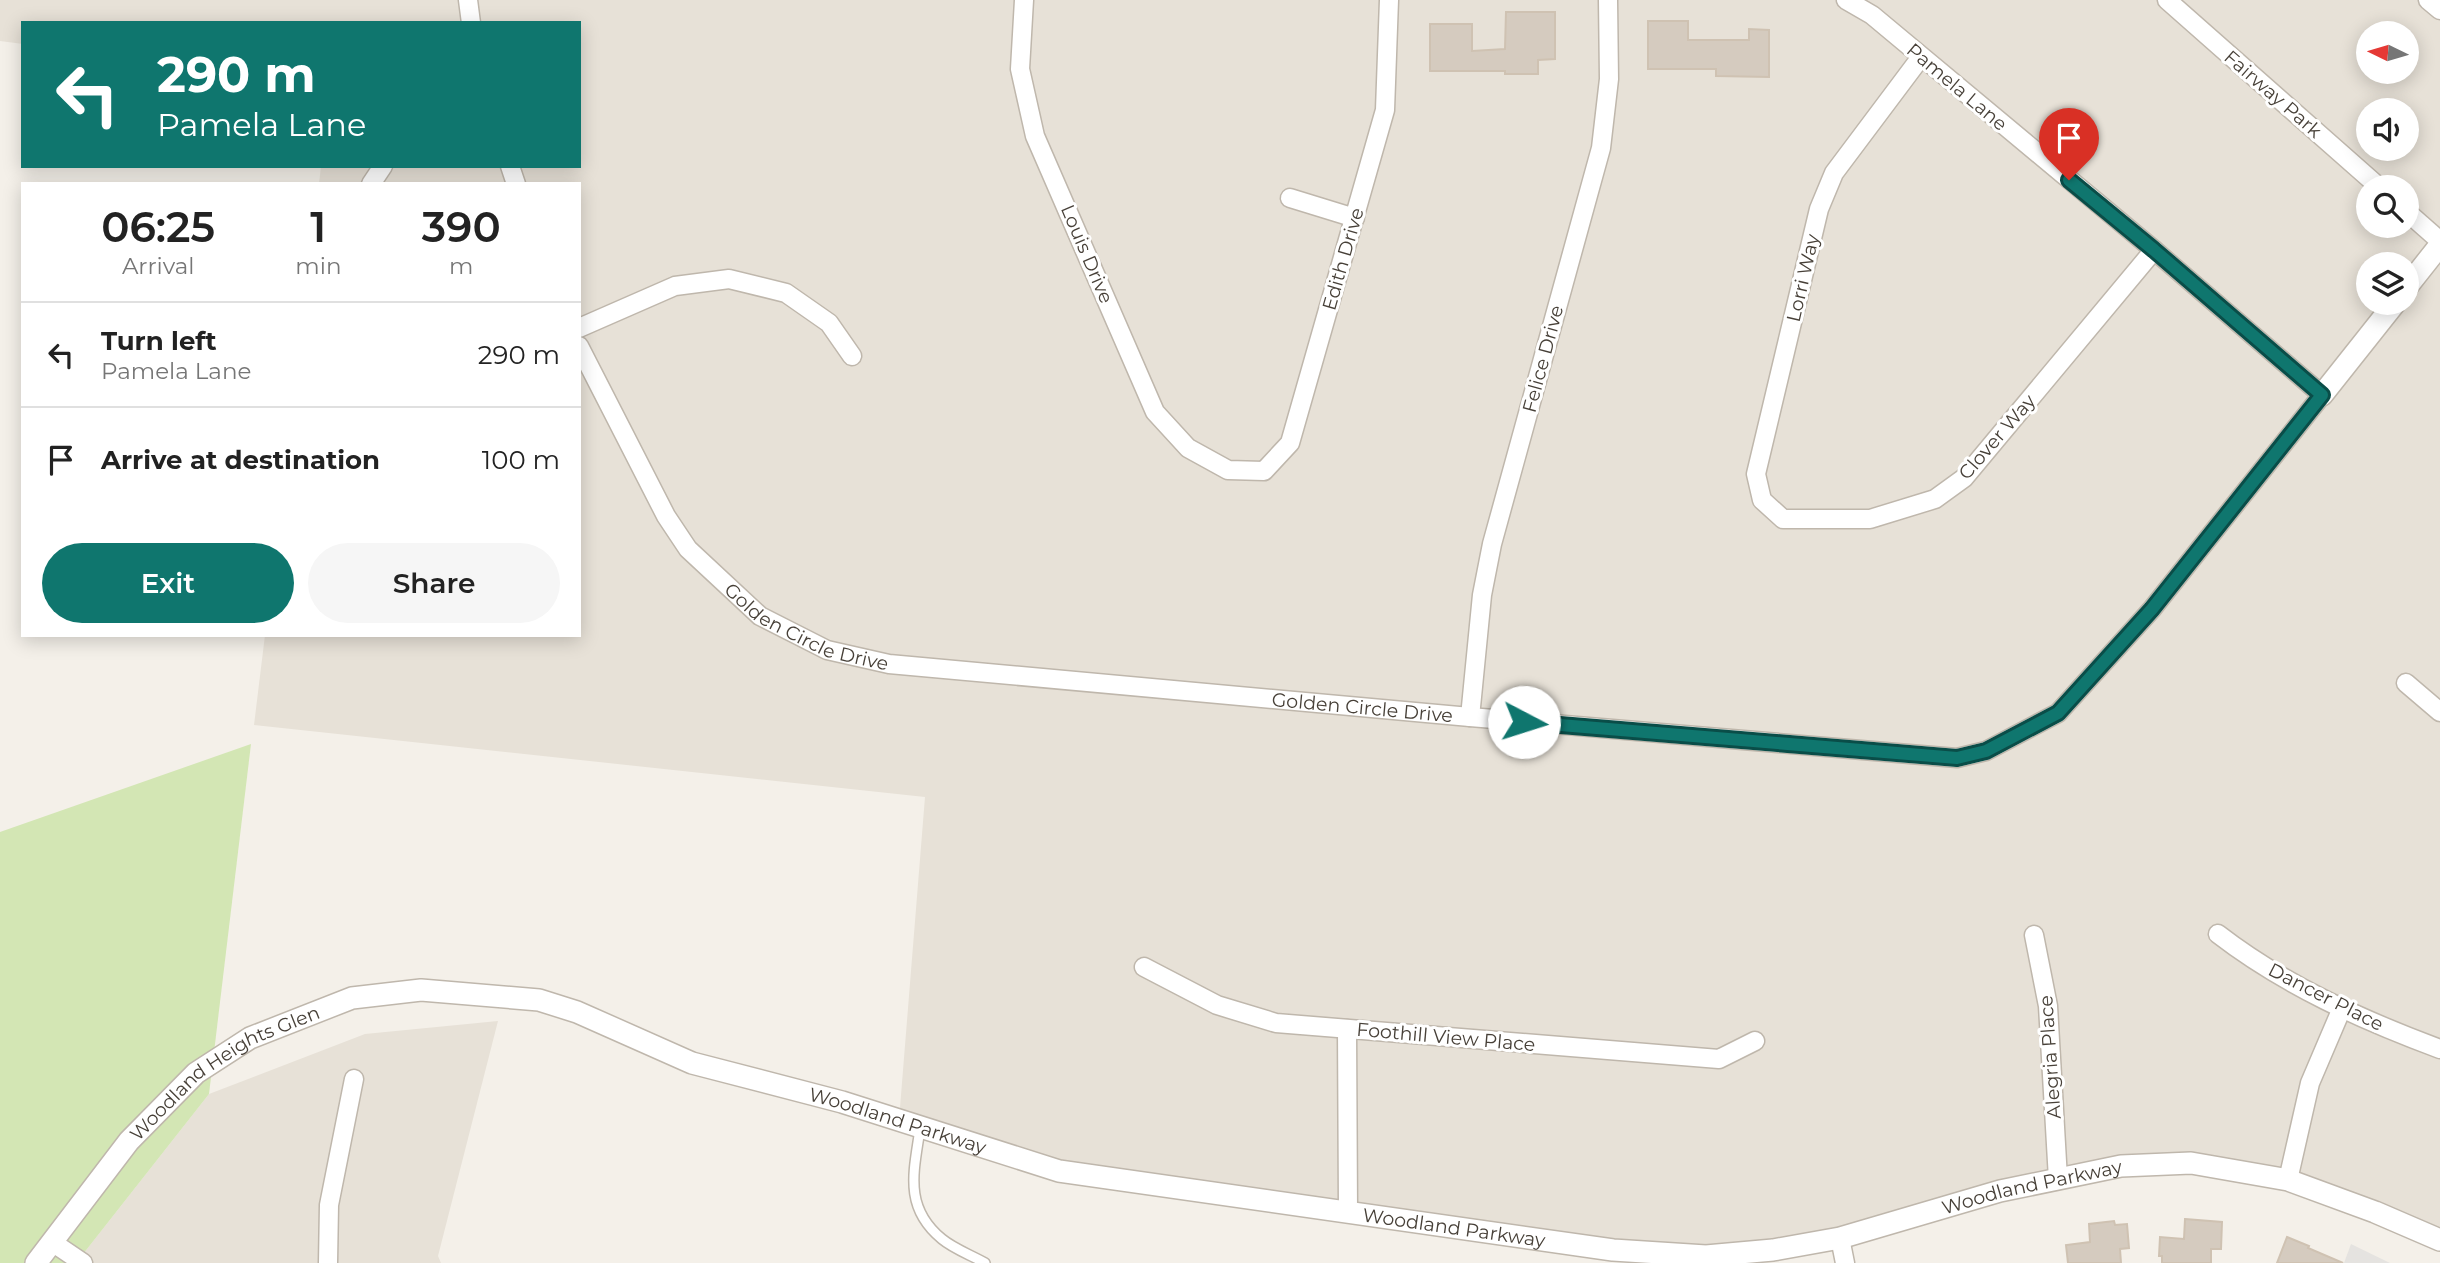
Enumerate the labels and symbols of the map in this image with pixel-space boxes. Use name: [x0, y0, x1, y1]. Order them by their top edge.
north arrow: [2356, 21, 2418, 84]
street label: Pamela Lane: [1902, 38, 2012, 136]
street label: Fairway Park: [2220, 45, 2327, 143]
pin: [2039, 108, 2099, 180]
street label: Louis Drive: [1056, 201, 1118, 307]
street label: Edith Drive: [1317, 205, 1369, 313]
street label: Lorri Way: [1782, 231, 1824, 324]
street label: Felice Drive: [1518, 303, 1568, 415]
street label: Clover Way: [1954, 389, 2041, 484]
street label: Golden Circle Drive: [720, 578, 891, 675]
position arrow: [1487, 685, 1561, 759]
street label: Golden Circle Drive: [1271, 687, 1454, 727]
street label: Dancer Place: [2264, 958, 2388, 1036]
street label: Alegria Place: [2034, 994, 2066, 1120]
street label: Woodland Heights Glen: [125, 1000, 323, 1145]
street label: Foothill View Place: [1356, 1018, 1536, 1056]
street label: Woodland Parkway: [807, 1082, 990, 1159]
street label: Woodland Parkway: [1939, 1154, 2125, 1219]
street label: Woodland Parkway: [1361, 1203, 1548, 1252]

